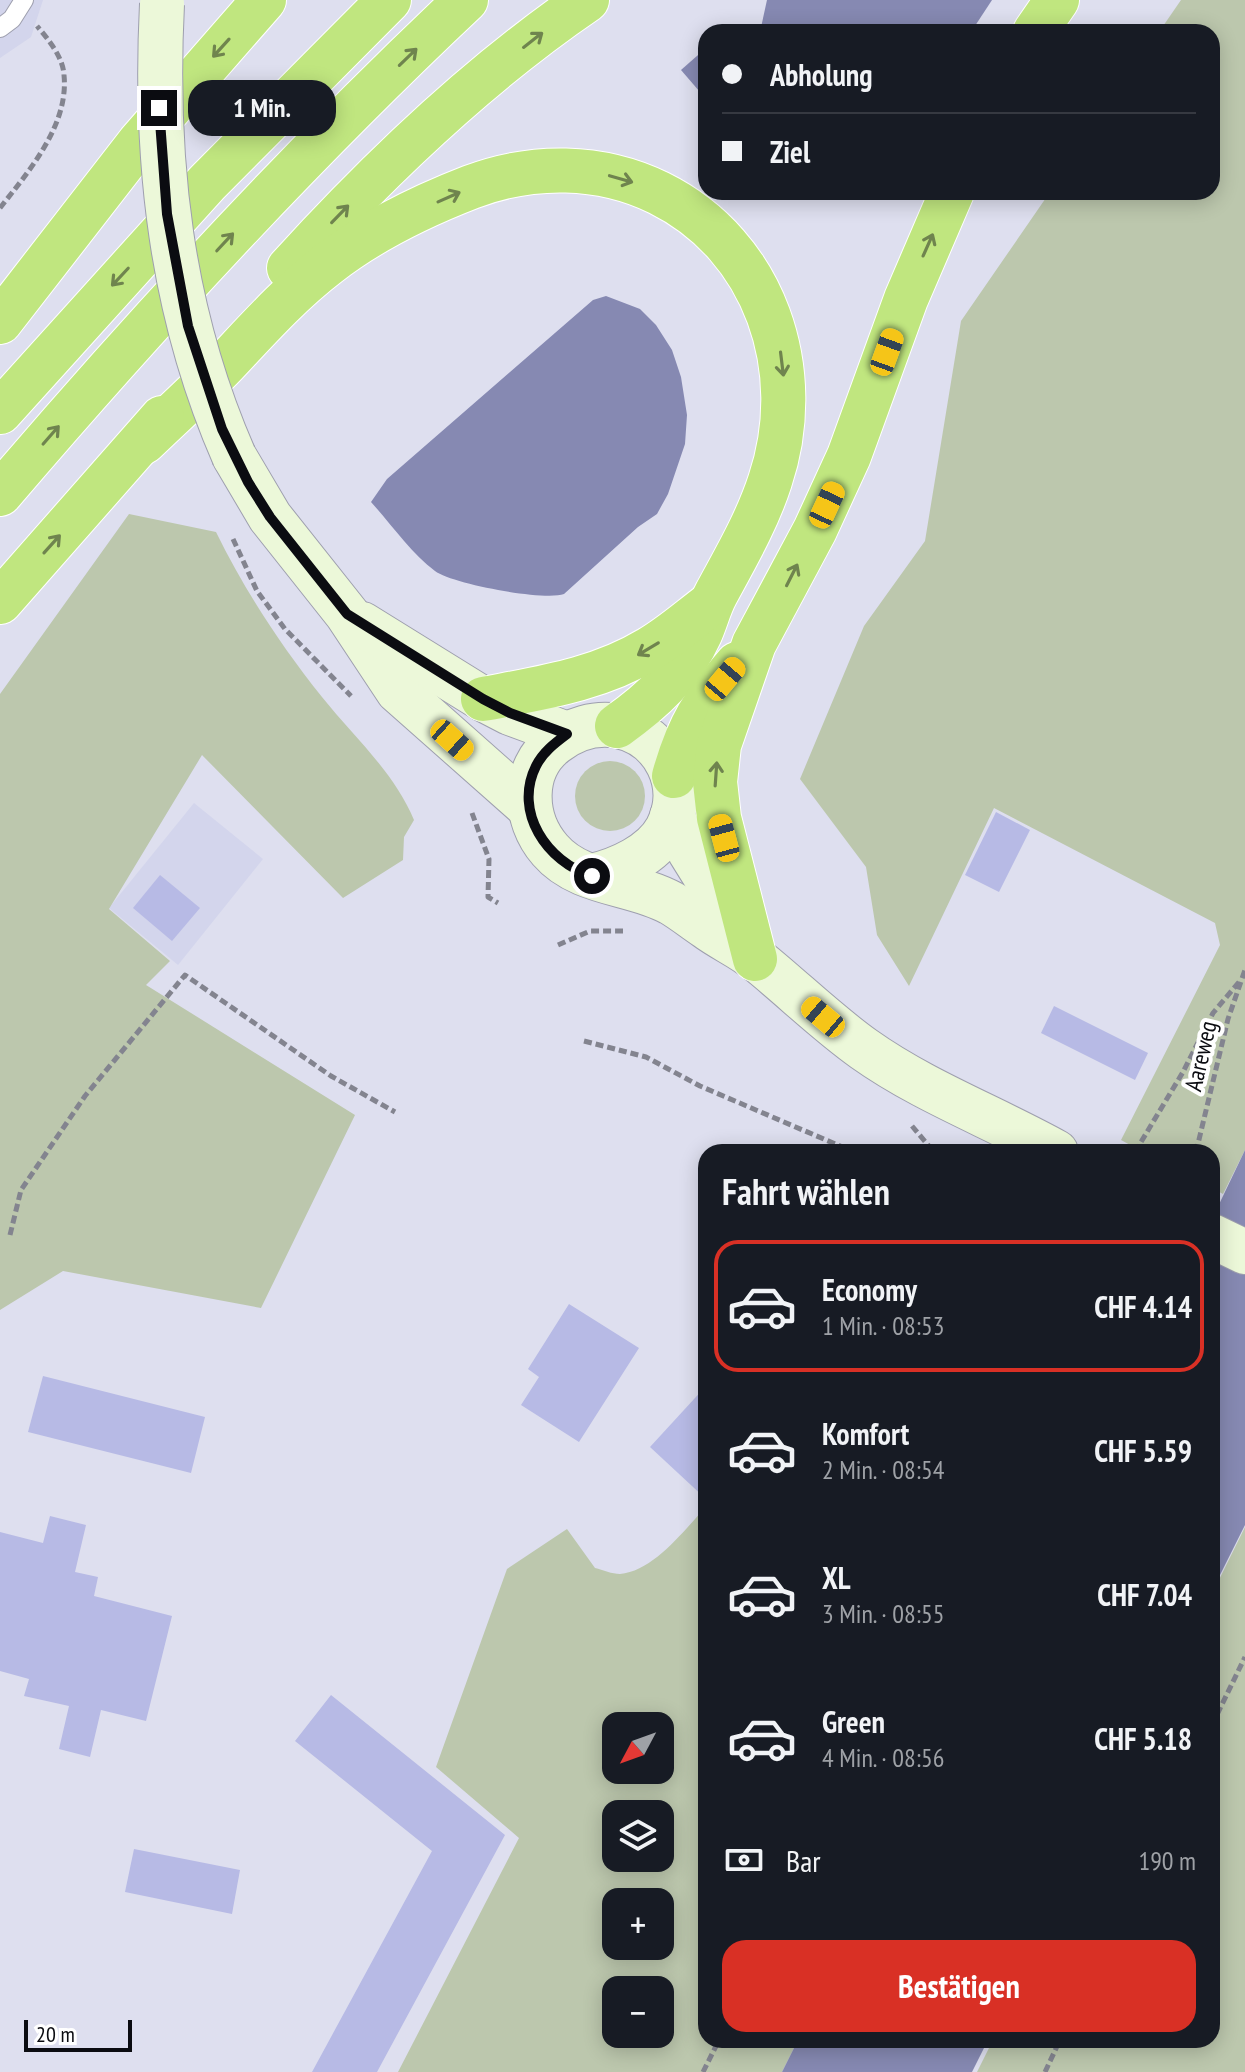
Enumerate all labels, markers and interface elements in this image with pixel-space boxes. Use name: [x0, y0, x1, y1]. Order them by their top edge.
one-way arrow: [522, 31, 543, 48]
one-way arrow: [212, 38, 230, 58]
one-way arrow: [398, 48, 417, 67]
text: Abholung: [770, 55, 873, 94]
callout: 1 Min.: [187, 80, 335, 136]
route end: [141, 90, 177, 126]
text: 1 Min.: [233, 91, 291, 124]
text: Ziel: [770, 132, 810, 171]
one-way arrow: [608, 172, 634, 187]
one-way arrow: [436, 189, 460, 204]
one-way arrow: [331, 204, 350, 224]
one-way arrow: [216, 233, 234, 253]
one-way arrow: [921, 233, 936, 258]
one-way arrow: [111, 267, 130, 287]
car: [868, 325, 906, 379]
one-way arrow: [774, 350, 789, 377]
one-way arrow: [42, 425, 60, 446]
car: [806, 478, 848, 532]
one-way arrow: [43, 535, 61, 555]
one-way arrow: [784, 564, 800, 588]
one-way arrow: [637, 642, 660, 658]
car: [700, 653, 750, 705]
car: [426, 715, 478, 765]
one-way arrow: [709, 761, 724, 787]
car: [706, 812, 742, 864]
route start: [574, 858, 610, 894]
car: [797, 992, 849, 1042]
street label: Aareweg: [1177, 1018, 1224, 1094]
text: Fahrt wählen: [722, 1168, 890, 1215]
icon: car: [726, 1270, 798, 1342]
text: Economy: [822, 1270, 917, 1309]
text: CHF 4.14: [1094, 1287, 1192, 1326]
text: 1 Min. · 08:53: [822, 1309, 944, 1342]
icon: car: [726, 1414, 798, 1486]
text: Komfort: [822, 1414, 909, 1453]
text: CHF 5.59: [1094, 1431, 1192, 1470]
text: 2 Min. · 08:54: [822, 1453, 944, 1486]
icon: car: [726, 1558, 798, 1630]
text: XL: [822, 1558, 851, 1597]
text: CHF 7.04: [1097, 1575, 1192, 1614]
text: 3 Min. · 08:55: [822, 1597, 944, 1630]
icon: car: [726, 1702, 798, 1774]
text: Green: [822, 1702, 885, 1741]
north arrow: [602, 1712, 674, 1784]
map controls: [602, 1712, 674, 2048]
text: CHF 5.18: [1094, 1719, 1192, 1758]
text: 4 Min. · 08:56: [822, 1741, 944, 1774]
button: layers: [602, 1800, 674, 1872]
icon: cash: [722, 1838, 766, 1882]
text: Bar: [786, 1841, 820, 1880]
text: 190 m: [1138, 1844, 1196, 1877]
button: +: [602, 1888, 674, 1960]
button: Bestätigen: [722, 1940, 1196, 2032]
button: −: [602, 1976, 674, 2048]
scale bar: [24, 2016, 132, 2052]
text: 20 m: [36, 2020, 75, 2048]

